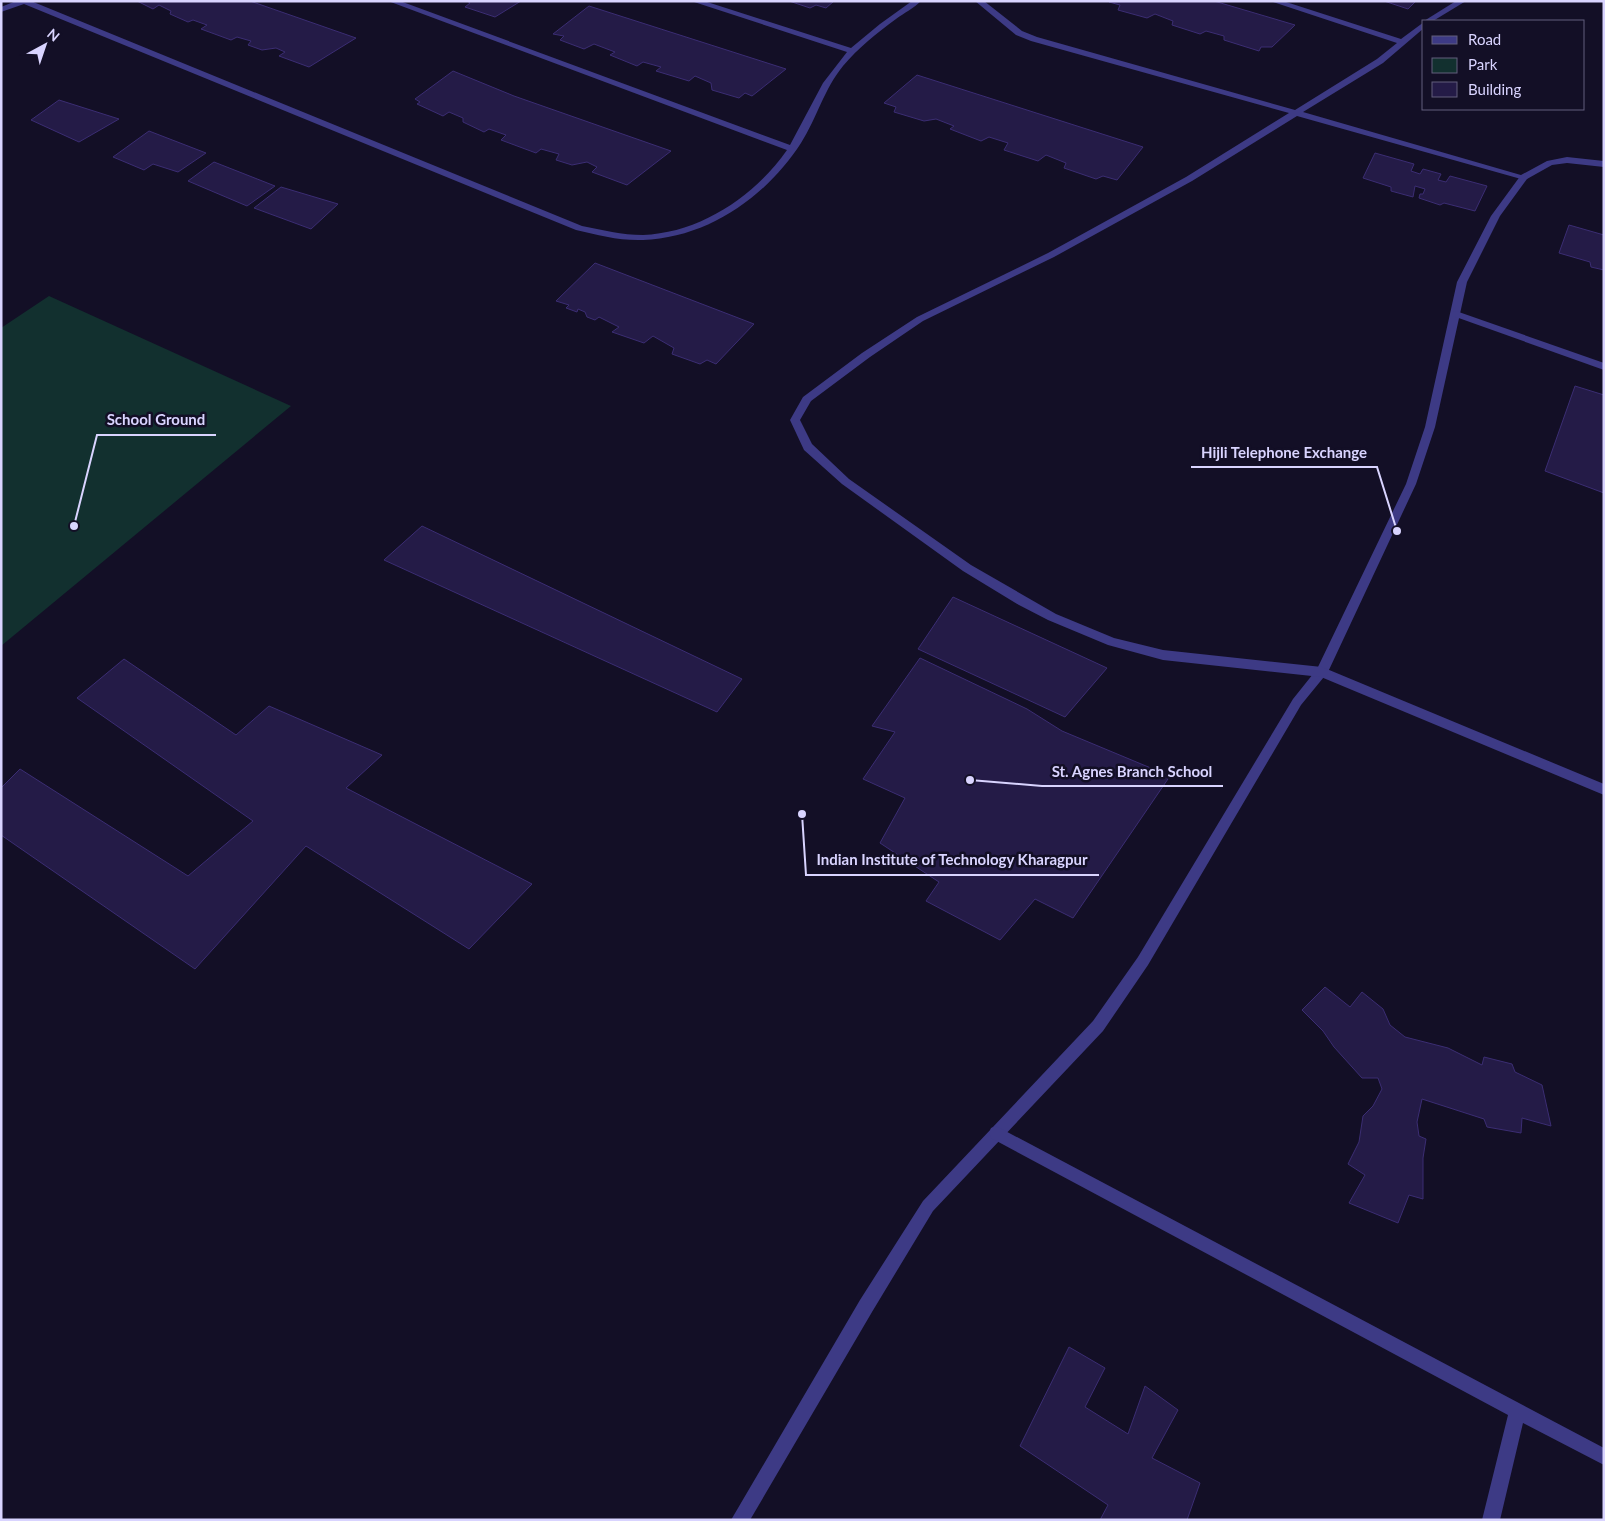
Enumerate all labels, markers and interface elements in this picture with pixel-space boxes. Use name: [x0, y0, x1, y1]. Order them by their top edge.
north arrow: [20, 20, 70, 70]
legend: [1422, 20, 1585, 110]
text: N: [44, 25, 63, 45]
text: Road: [1468, 30, 1501, 48]
text: Park: [1468, 55, 1498, 73]
text: Building: [1468, 80, 1521, 98]
callout: School Ground: [97, 405, 216, 435]
text: School Ground: [107, 410, 205, 428]
callout: Hijli Telephone Exchange: [1191, 437, 1377, 467]
text: Hijli Telephone Exchange: [1201, 443, 1367, 461]
callout: St. Agnes Branch School: [1042, 756, 1223, 786]
text: St. Agnes Branch School: [1052, 762, 1212, 780]
callout: Indian Institute of Technology Kharagpur: [806, 845, 1099, 875]
text: Indian Institute of Technology Kharagpur: [816, 850, 1088, 868]

